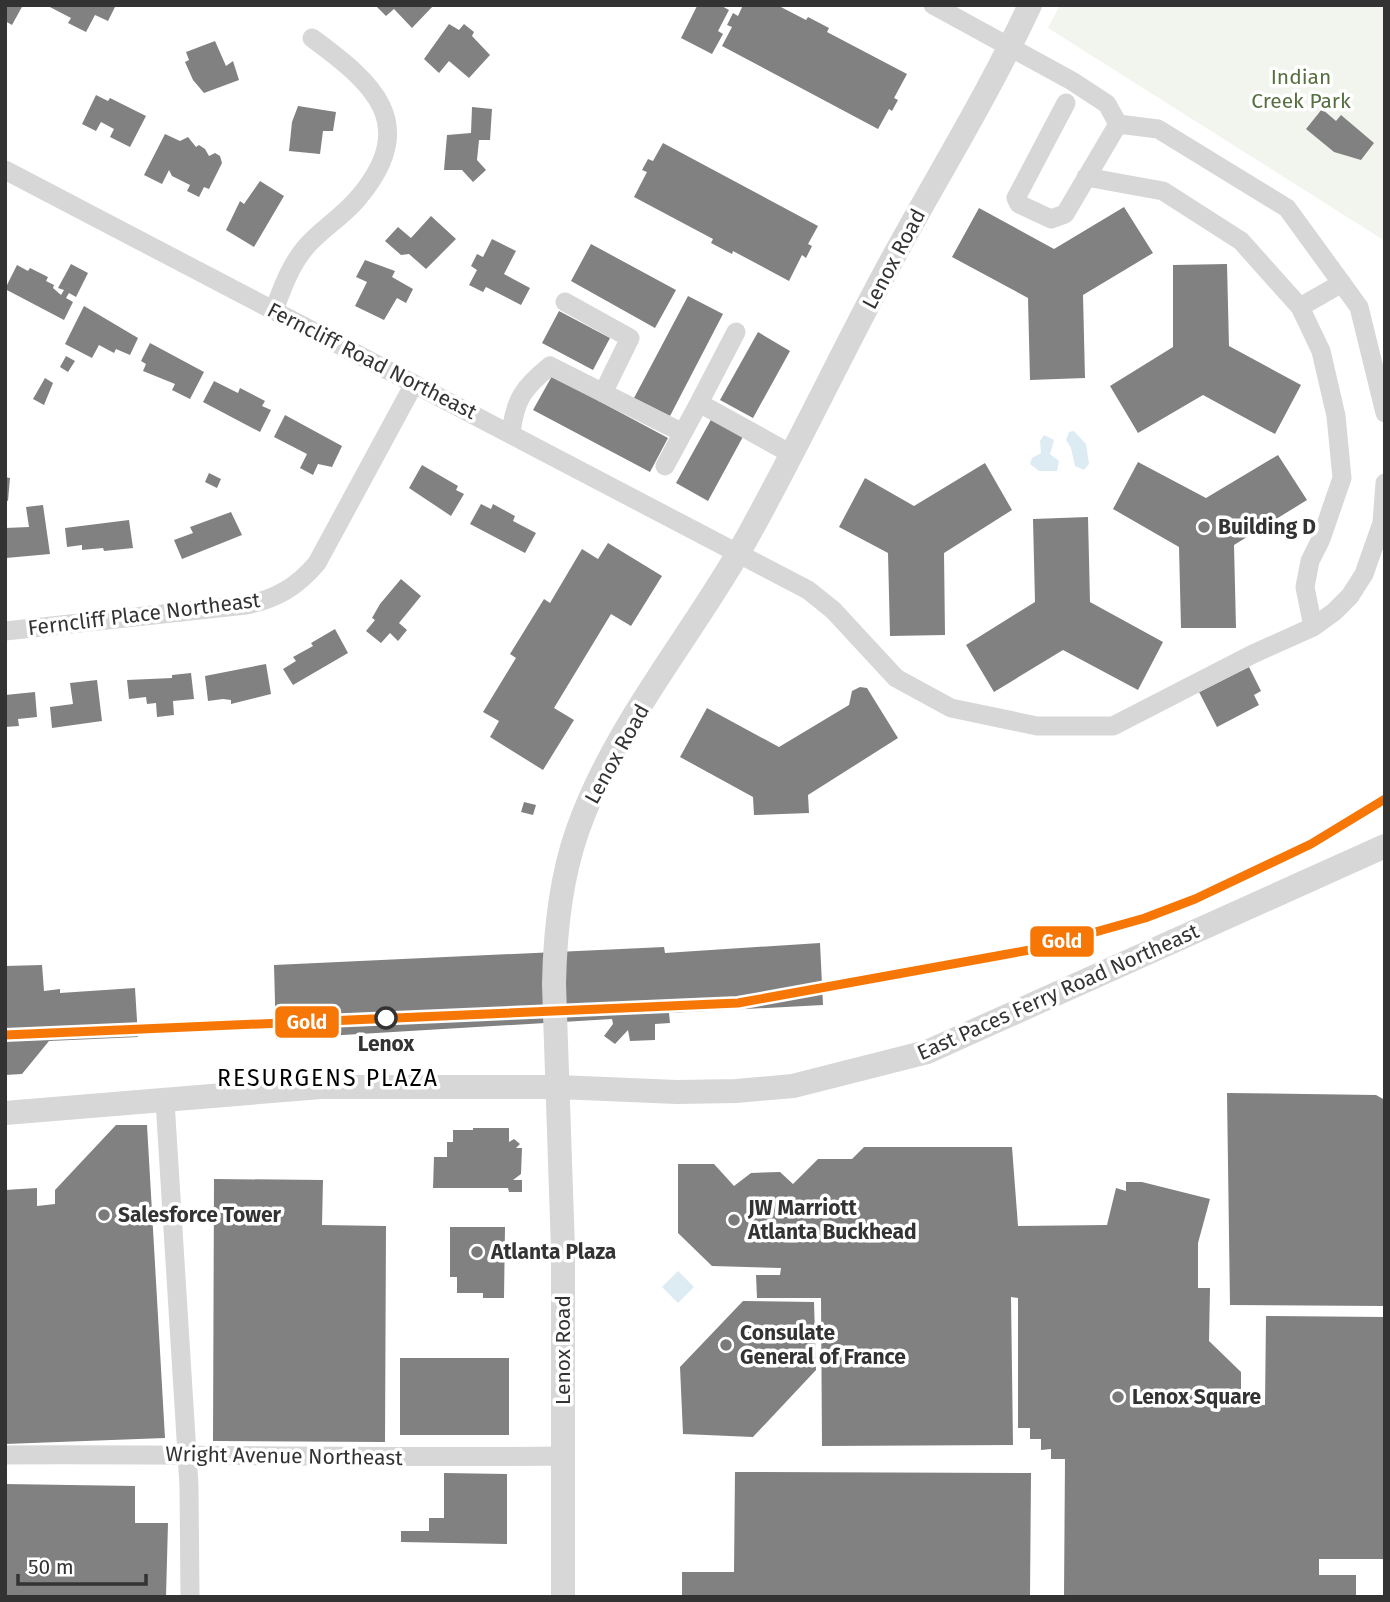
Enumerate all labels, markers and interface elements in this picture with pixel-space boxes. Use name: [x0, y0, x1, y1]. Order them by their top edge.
park label: Indian Creek Park: [1251, 64, 1351, 114]
street label: Lenox Road: [857, 204, 931, 314]
street label: Ferncliff Road Northeast: [263, 297, 481, 425]
place label: Building D: [1218, 514, 1316, 540]
marker: Building D: [1196, 519, 1212, 535]
street label: Ferncliff Place Northeast: [26, 587, 262, 641]
street label: Lenox Road: [579, 700, 655, 808]
street label: East Paces Ferry Road Northeast: [913, 918, 1203, 1066]
line badge: Gold: [1029, 925, 1095, 958]
text: Gold: [1042, 930, 1082, 953]
line badge: Gold: [274, 1005, 340, 1039]
marker: Lenox: [375, 1007, 397, 1029]
text: Gold: [287, 1011, 327, 1034]
place label: Lenox: [358, 1031, 415, 1057]
district label: RESURGENS PLAZA: [217, 1064, 439, 1092]
place label: JW Marriott Atlanta Buckhead: [747, 1195, 917, 1245]
place label: Salesforce Tower: [118, 1202, 281, 1228]
marker: Salesforce Tower: [96, 1207, 112, 1223]
marker: JW Marriott Atlanta Buckhead: [726, 1212, 742, 1228]
place label: Atlanta Plaza: [490, 1239, 616, 1265]
marker: Atlanta Plaza: [469, 1244, 485, 1260]
street label: Lenox Road: [550, 1295, 576, 1405]
place label: Consulate General of France: [740, 1320, 906, 1370]
marker: Consulate General of France: [718, 1337, 734, 1353]
place label: Lenox Square: [1132, 1384, 1262, 1410]
marker: Lenox Square: [1110, 1389, 1126, 1405]
street label: Wright Avenue Northeast: [165, 1441, 403, 1471]
scale bar: [18, 1542, 145, 1586]
text: 50 m: [28, 1554, 74, 1580]

